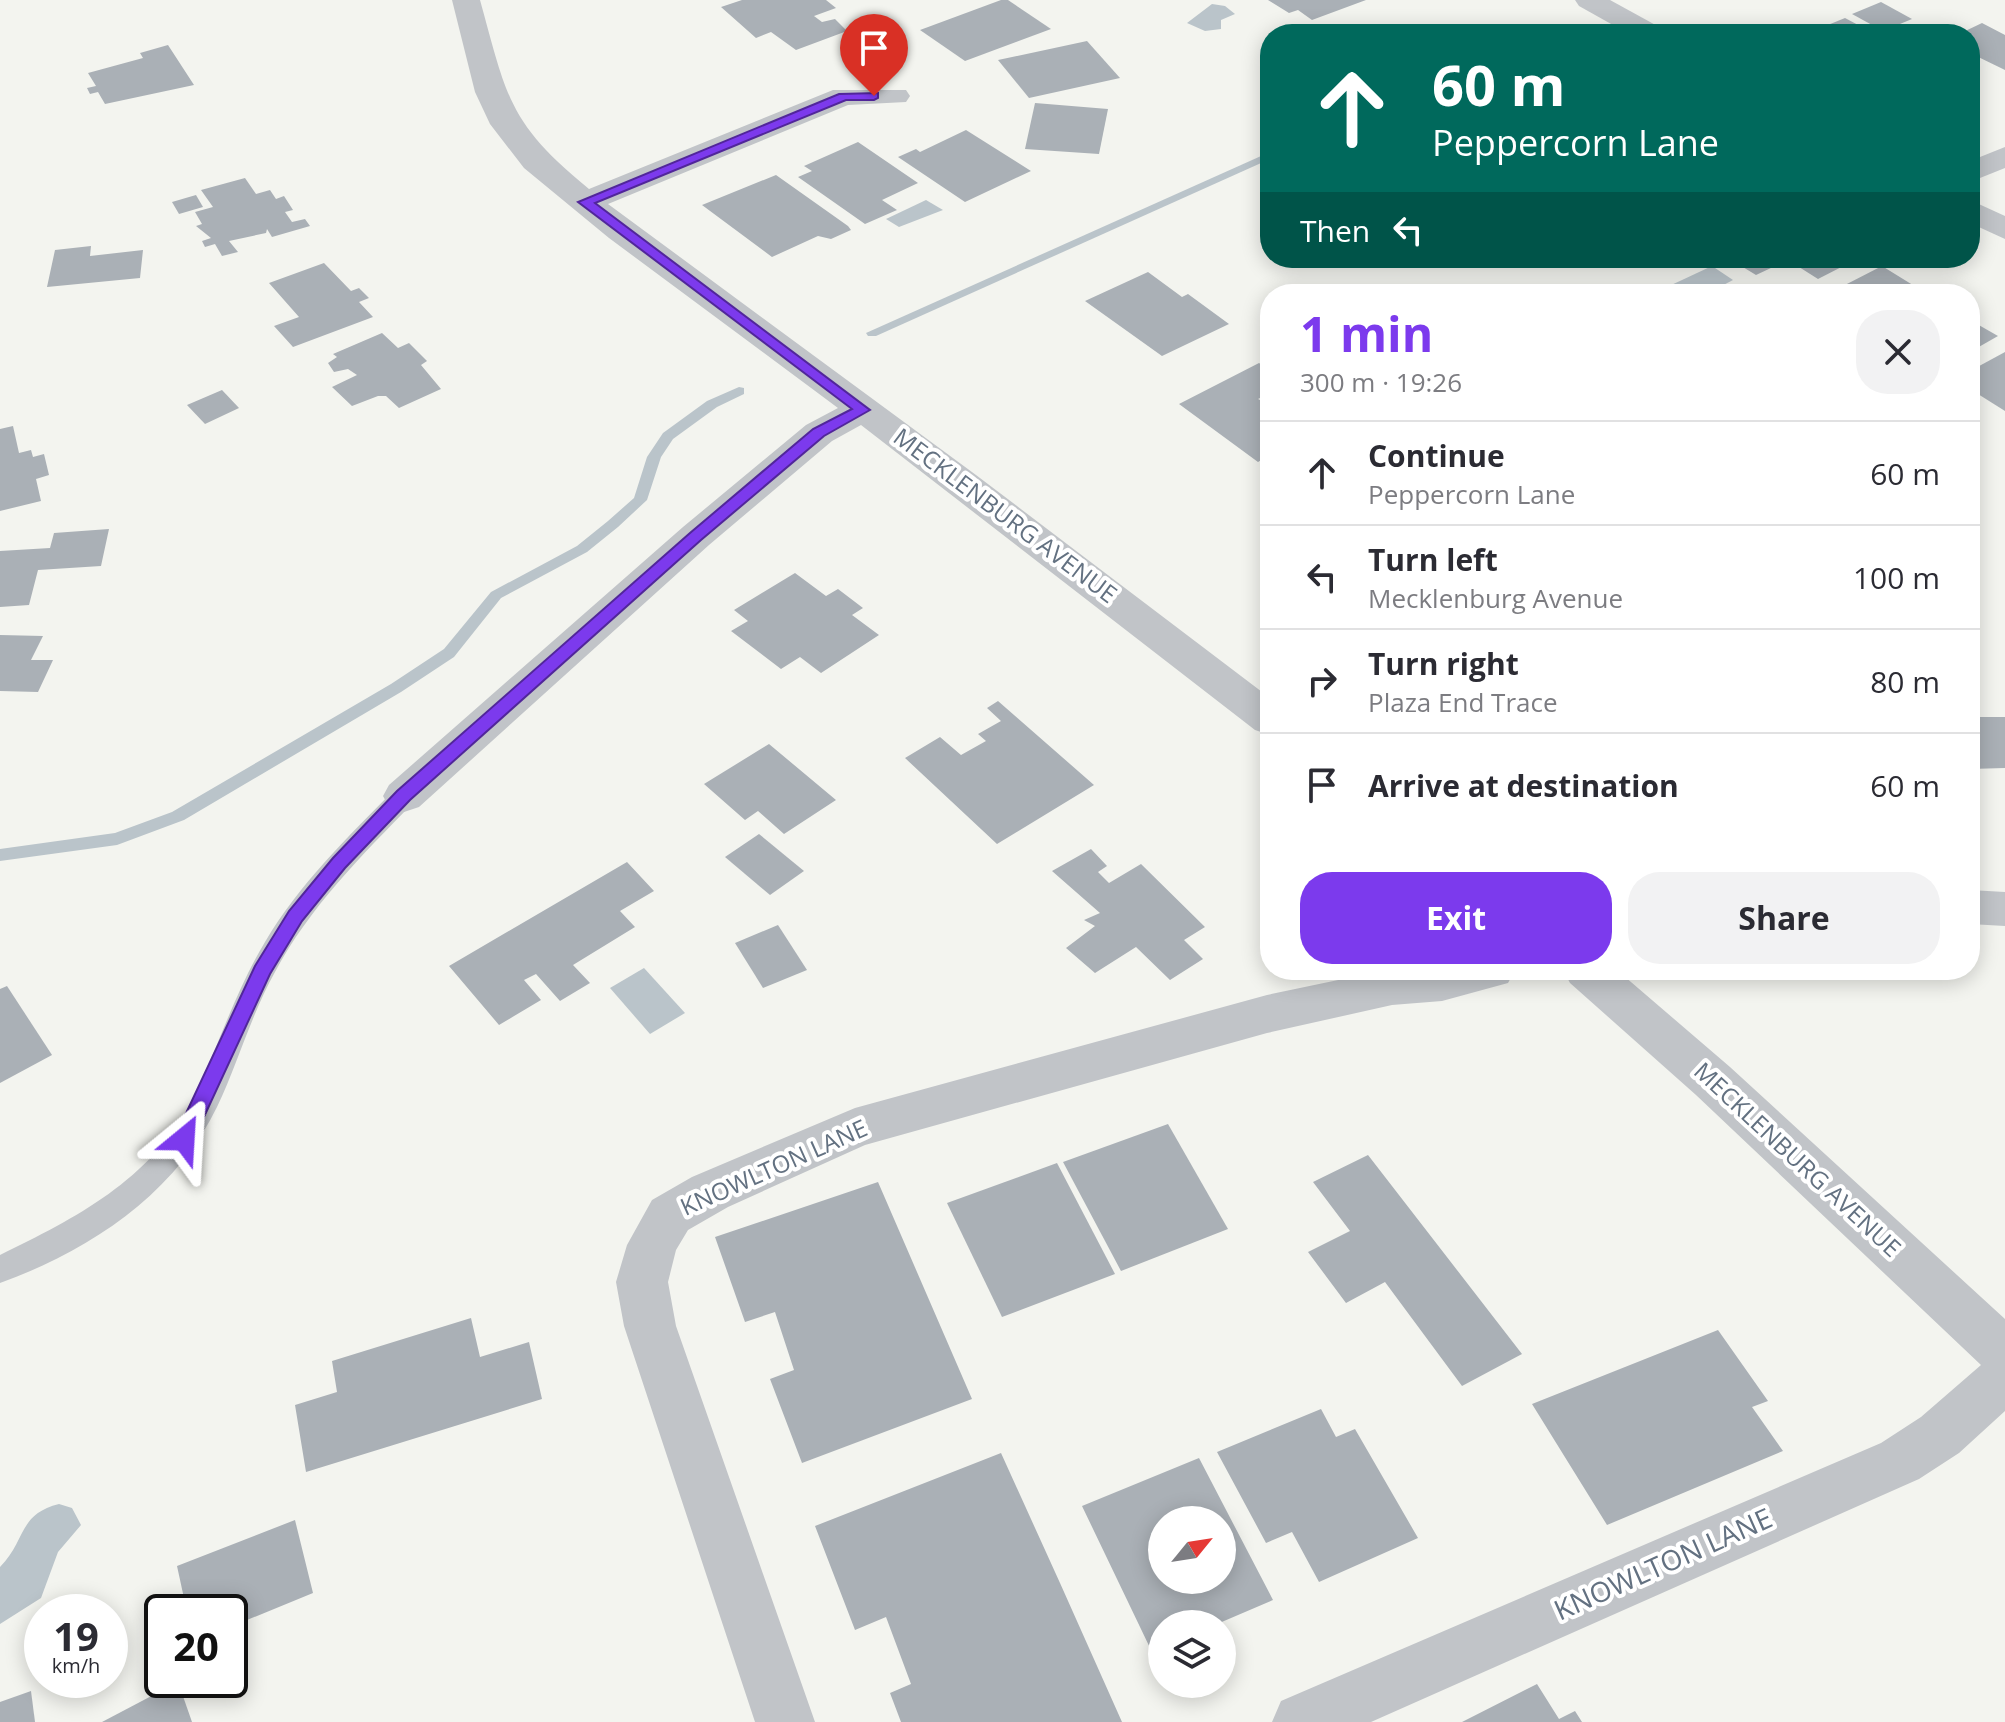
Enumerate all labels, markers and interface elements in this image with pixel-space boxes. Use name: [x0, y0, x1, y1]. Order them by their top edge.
pin: [840, 14.0, 908, 96]
icon: arrive: [852, 26, 896, 70]
text: 60 m: [1432, 46, 1566, 122]
icon: ahead: [1300, 56, 1404, 160]
text: Peppercorn Lane: [1432, 118, 1719, 167]
icon: left: [1386, 208, 1430, 252]
text: Then: [1300, 210, 1370, 251]
text: 1 min: [1300, 301, 1433, 366]
button: close: [1856, 310, 1940, 394]
text: 300 m · 19:26: [1300, 364, 1462, 400]
street label: MECKLENBURG AVENUE: [887, 420, 1124, 610]
text: Continue: [1368, 435, 1505, 476]
icon: ahead: [1300, 451, 1344, 495]
text: 60 m: [1870, 453, 1940, 494]
text: Peppercorn Lane: [1368, 476, 1575, 512]
text: Turn left: [1368, 539, 1498, 580]
icon: left: [1300, 555, 1344, 599]
text: 100 m: [1853, 557, 1940, 598]
text: Mecklenburg Avenue: [1368, 580, 1623, 616]
text: Turn right: [1368, 643, 1519, 684]
icon: right: [1300, 659, 1344, 703]
text: 80 m: [1870, 661, 1940, 702]
text: Plaza End Trace: [1368, 684, 1558, 720]
icon: arrive: [1300, 763, 1344, 807]
text: Arrive at destination: [1368, 765, 1679, 806]
text: 60 m: [1870, 765, 1940, 806]
button: Exit: [1300, 872, 1612, 964]
button: Share: [1628, 872, 1940, 964]
street label: MECKLENBURG AVENUE: [1687, 1054, 1909, 1264]
position arrow: [142, 1097, 226, 1181]
street label: KNOWLTON LANE: [675, 1111, 872, 1223]
street label: KNOWLTON LANE: [1548, 1498, 1778, 1628]
north arrow: [1148, 1506, 1236, 1594]
map controls: [1148, 1506, 1236, 1698]
speed limit sign: 20: [144, 1594, 248, 1698]
text: 19: [53, 1608, 99, 1663]
button: layers: [1148, 1610, 1236, 1698]
text: km/h: [52, 1652, 100, 1679]

